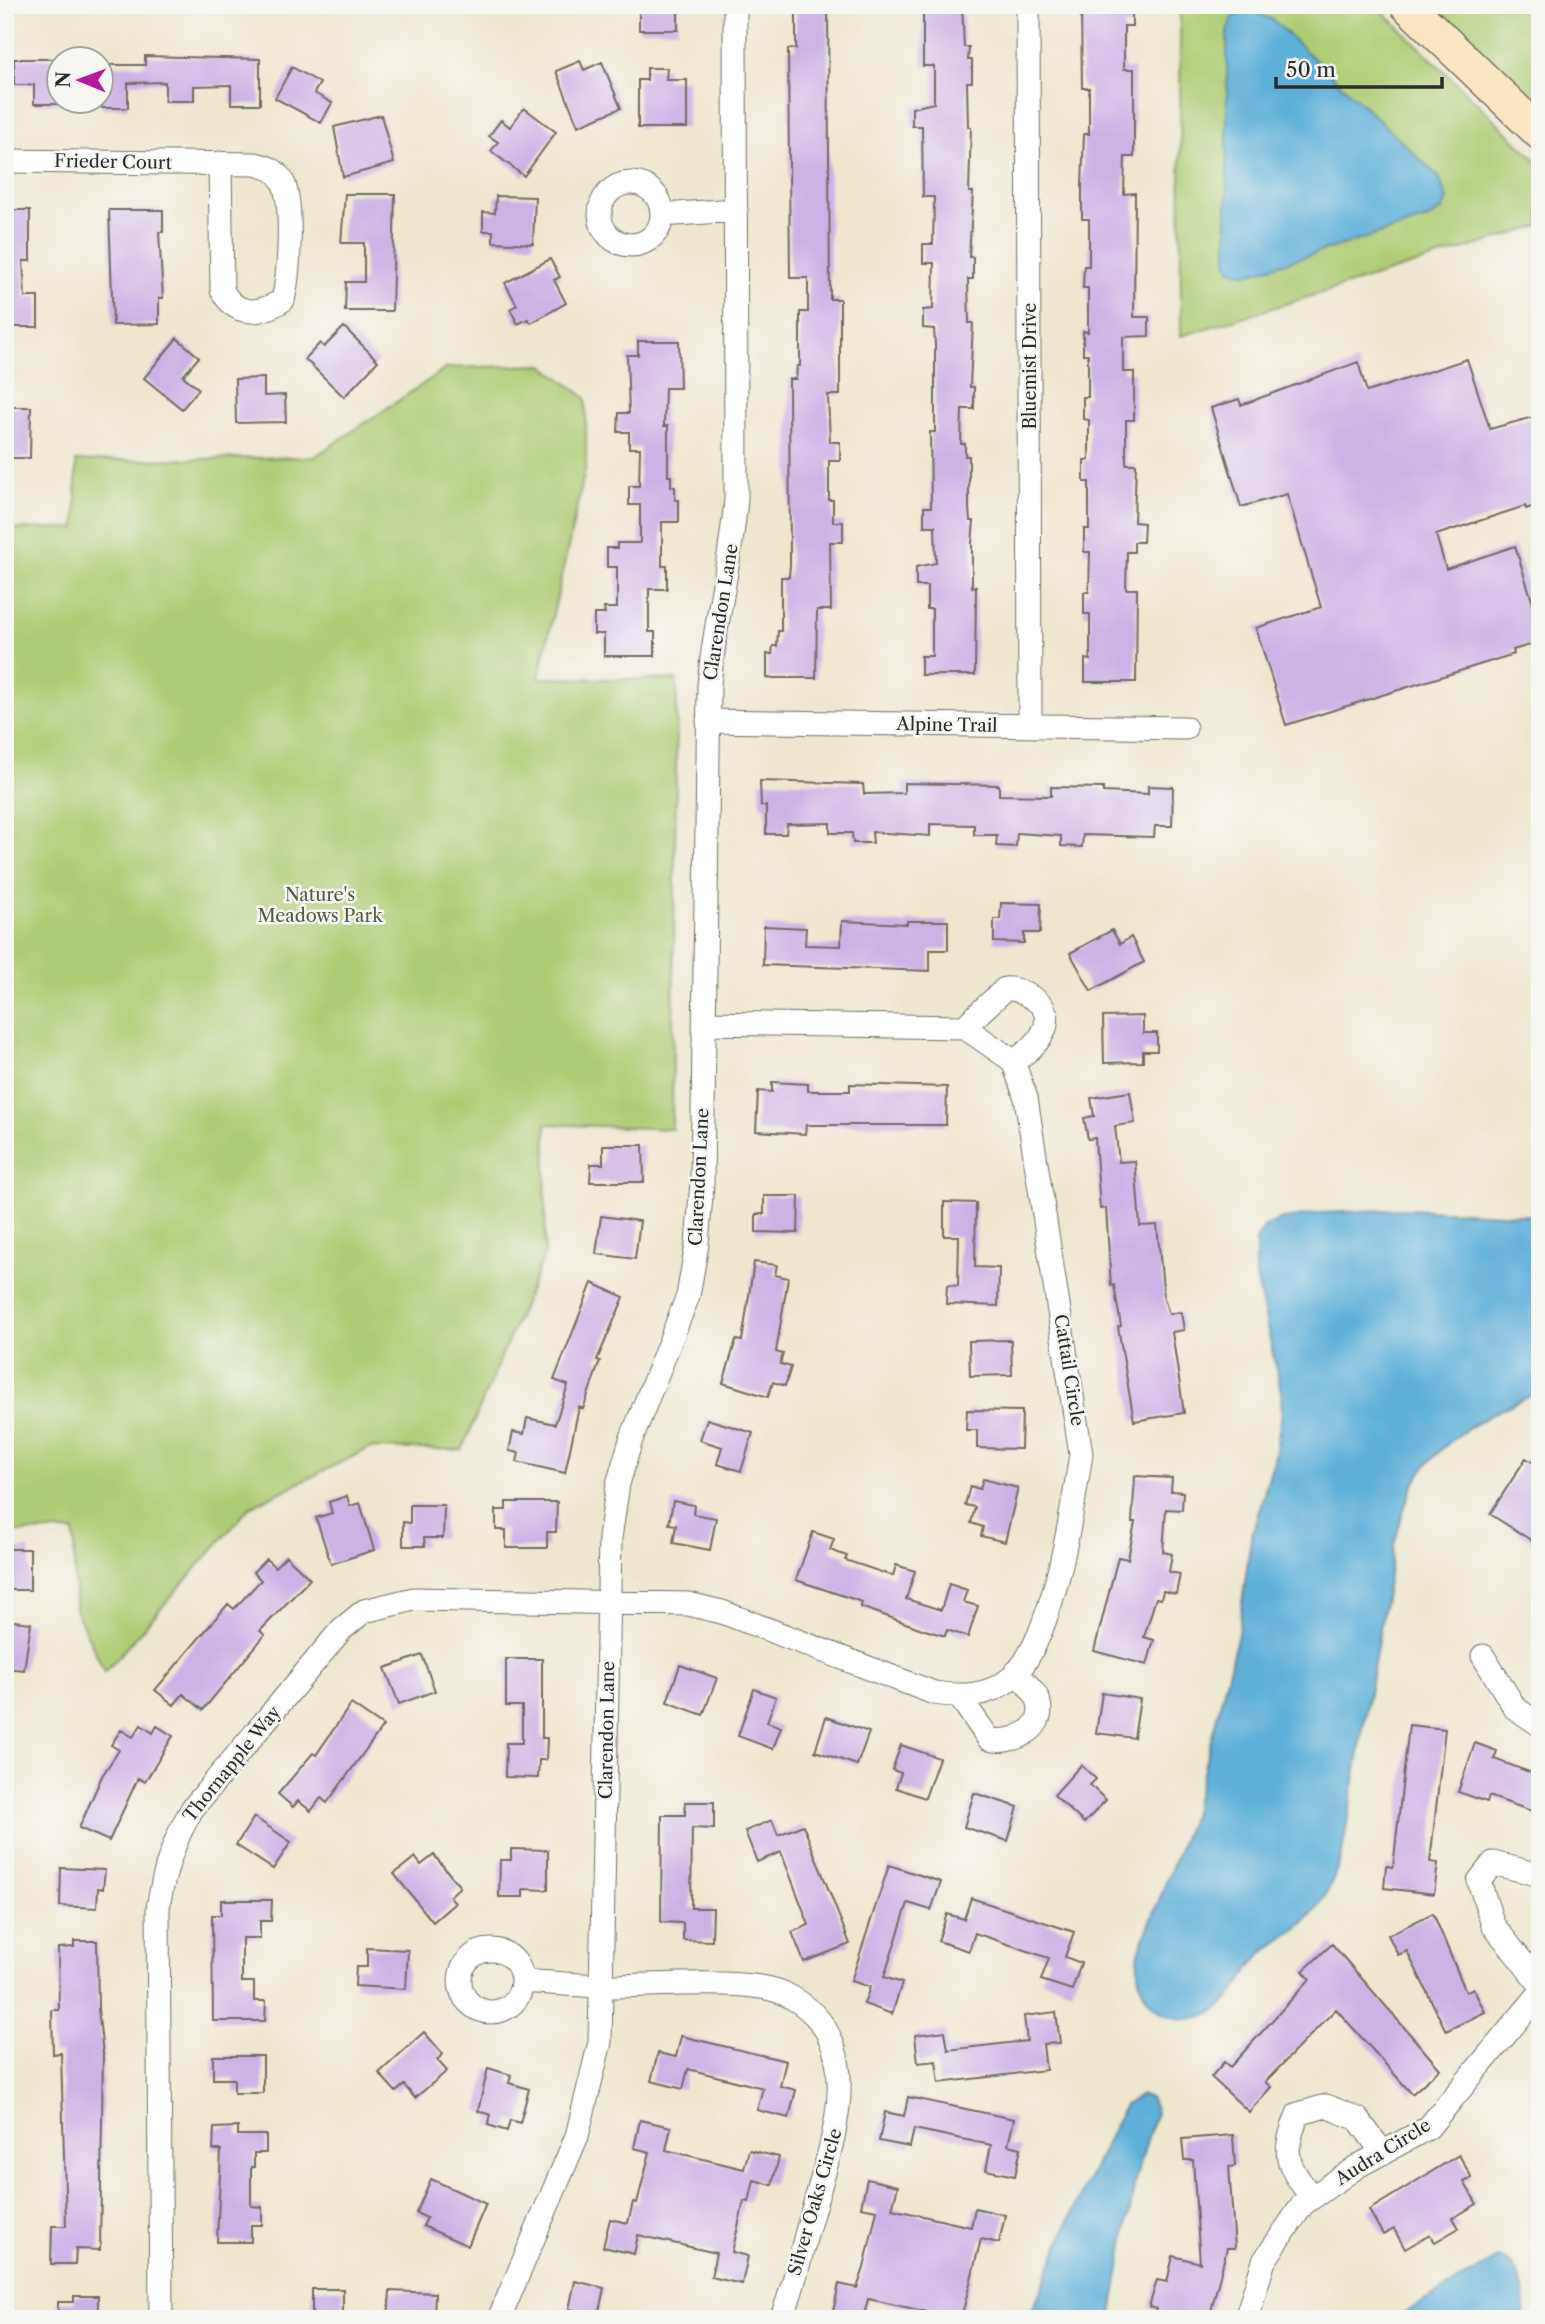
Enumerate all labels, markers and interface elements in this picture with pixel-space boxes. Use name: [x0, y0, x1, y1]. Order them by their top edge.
north arrow: [46, 46, 116, 116]
scale bar: [1276, 46, 1442, 90]
text: 50 m: [1286, 57, 1336, 82]
text: N: [52, 71, 75, 88]
street label: Frieder Court: [54, 150, 173, 174]
street label: Bluemist Drive: [1019, 303, 1041, 429]
street label: Clarendon Lane: [699, 542, 743, 682]
street label: Alpine Trail: [895, 713, 998, 737]
park label: Nature's Meadows Park: [257, 884, 384, 927]
street label: Clarendon Lane: [684, 1107, 714, 1247]
street label: Cattail Circle: [1049, 1313, 1089, 1427]
street label: Clarendon Lane: [595, 1661, 619, 1799]
street label: Thornapple Way: [178, 1701, 286, 1827]
street label: Audra Circle: [1330, 2114, 1435, 2191]
street label: Silver Oaks Circle: [783, 2126, 847, 2278]

